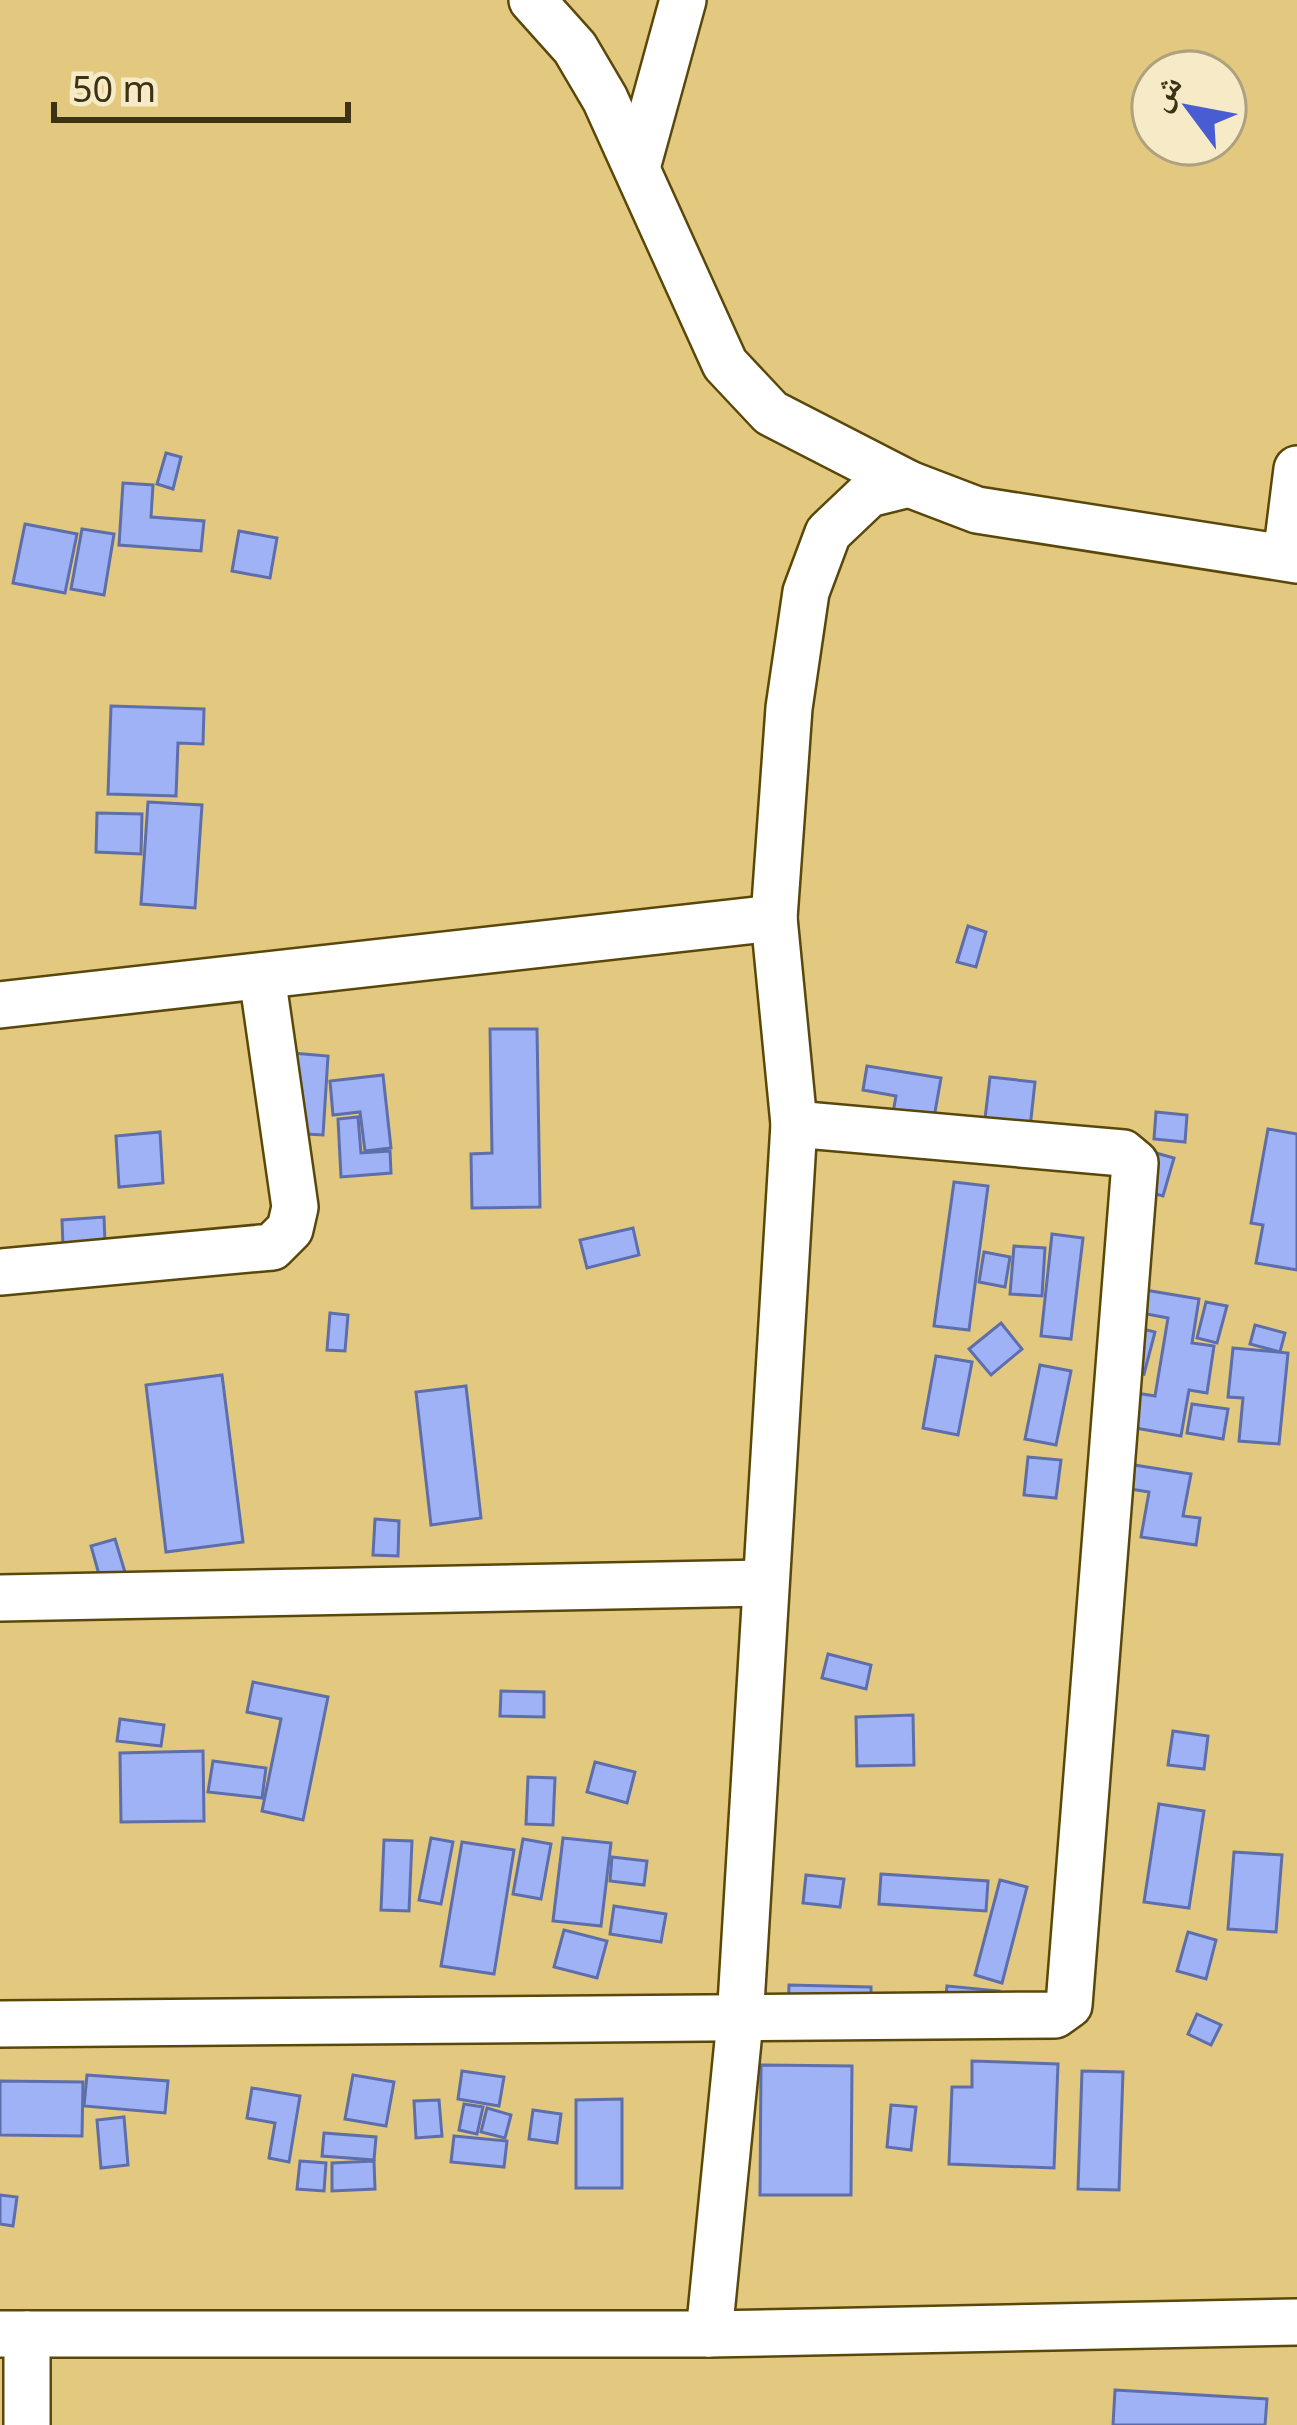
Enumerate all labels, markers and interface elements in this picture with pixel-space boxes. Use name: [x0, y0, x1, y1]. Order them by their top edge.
scale bar: [54, 48, 348, 122]
north arrow: [1129, 48, 1249, 168]
text: 50 m: [72, 64, 156, 113]
text: ش: [1135, 65, 1191, 119]

